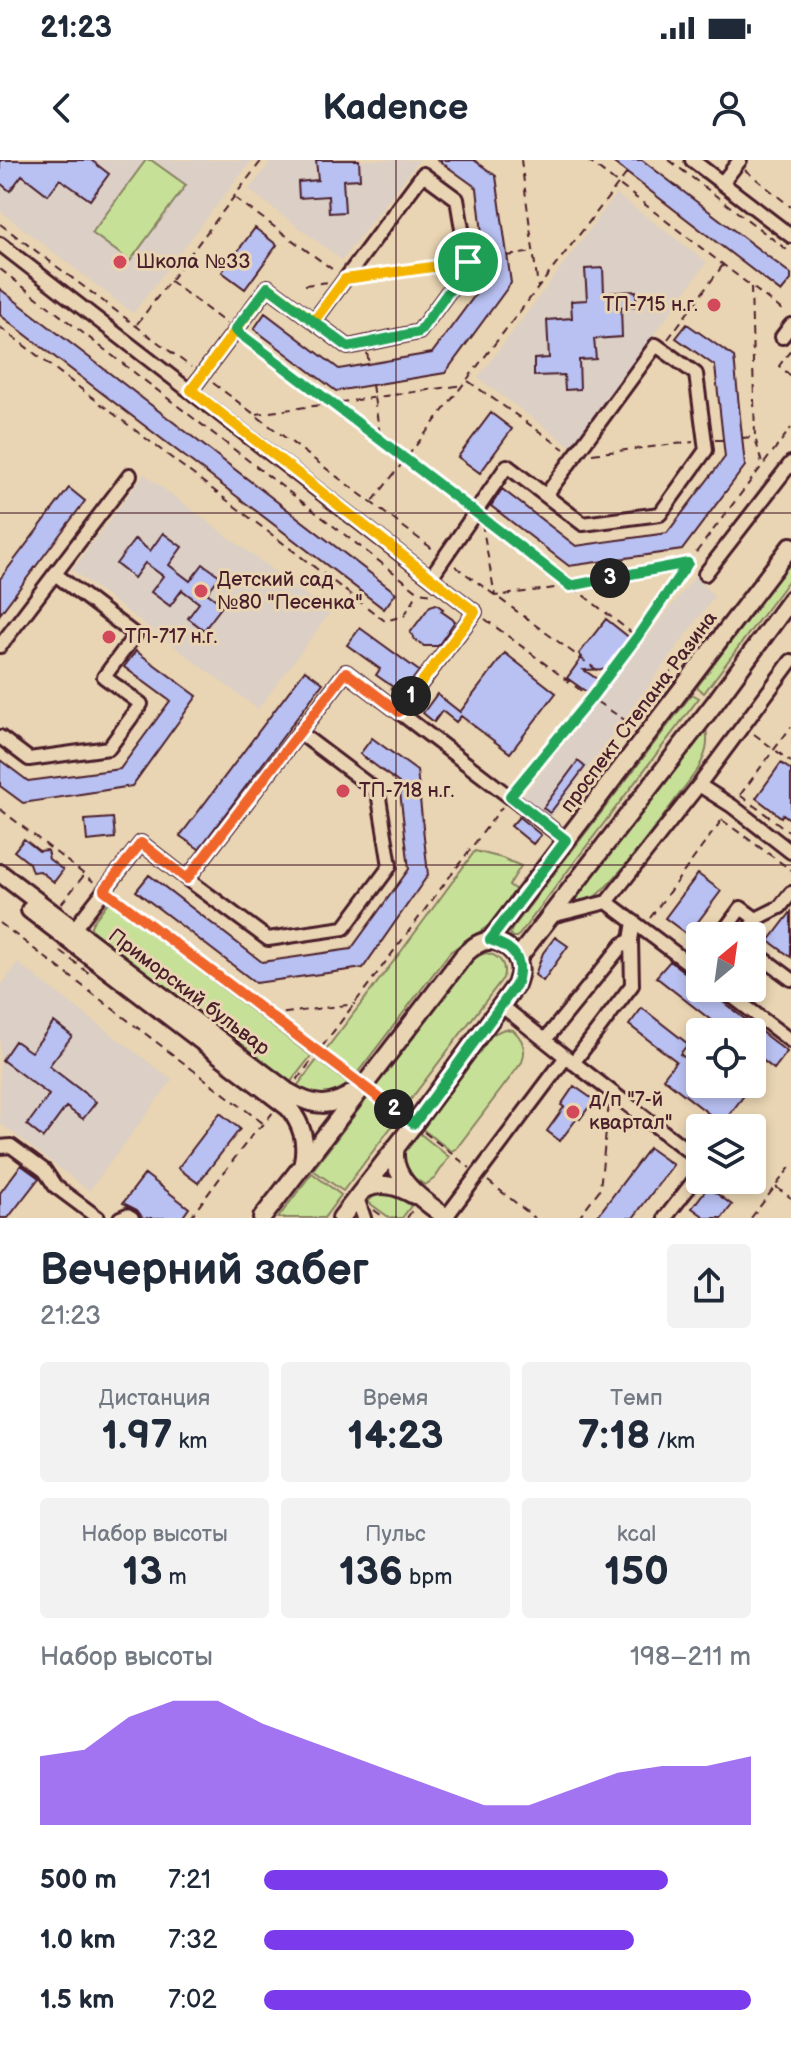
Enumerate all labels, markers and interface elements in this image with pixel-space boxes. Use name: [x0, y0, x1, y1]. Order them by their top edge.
text: 21:23: [40, 10, 112, 46]
icon: back: [40, 86, 84, 130]
icon: person: [707, 86, 751, 130]
text: Kadence: [323, 87, 468, 130]
pin: [434, 228, 502, 296]
icon: arrive: [446, 240, 490, 284]
place label: Школа №33: [136, 250, 251, 274]
marker: Школа №33: [111, 253, 129, 271]
place label: ТП-715 н.г.: [603, 293, 698, 317]
marker: ТП-715 н.г.: [705, 296, 723, 314]
pin: 3: [590, 558, 630, 598]
text: 3: [604, 564, 616, 591]
place label: Детский сад №80 "Песенка": [217, 568, 363, 615]
marker: Детский сад №80 "Песенка": [192, 582, 210, 600]
street label: проспект Степана Разина: [556, 607, 723, 817]
place label: ТП-717 н.г.: [125, 625, 218, 649]
marker: ТП-717 н.г.: [100, 628, 118, 646]
pin: 1: [391, 676, 431, 716]
text: 1: [406, 682, 416, 709]
place label: ТП-718 н.г.: [359, 779, 455, 803]
marker: ТП-718 н.г.: [334, 782, 352, 800]
north arrow: [686, 922, 766, 1002]
map controls: [686, 922, 766, 1194]
street label: Приморский бульвар: [104, 924, 275, 1061]
button: locate: [686, 1018, 766, 1098]
place label: д/п "7-й квартал": [589, 1088, 672, 1135]
pin: 2: [374, 1089, 414, 1129]
text: 2: [387, 1095, 401, 1122]
marker: д/п "7-й квартал": [564, 1103, 582, 1121]
button: layers: [686, 1114, 766, 1194]
text: Вечерний забег: [40, 1244, 369, 1297]
button: share: [667, 1244, 751, 1328]
text: 21:23: [40, 1301, 101, 1332]
text: Дистанция: [99, 1385, 210, 1412]
text: Время: [363, 1385, 428, 1412]
text: Темп: [610, 1385, 663, 1412]
text: 1.97: [101, 1412, 173, 1460]
text: 14:23: [347, 1412, 444, 1460]
text: 7:18: [578, 1412, 650, 1460]
text: km: [173, 1428, 208, 1455]
text: /km: [650, 1428, 695, 1455]
text: Набор высоты: [81, 1521, 228, 1548]
text: Пульс: [365, 1521, 426, 1548]
text: kcal: [617, 1521, 656, 1548]
text: 13: [122, 1548, 163, 1596]
text: 136: [339, 1548, 403, 1596]
text: 150: [604, 1548, 669, 1596]
text: m: [163, 1564, 187, 1591]
text: bpm: [403, 1564, 452, 1591]
text: Набор высоты: [40, 1642, 213, 1673]
text: 198–211 m: [630, 1642, 751, 1673]
text: 500 m: [40, 1865, 117, 1896]
text: 7:21: [168, 1865, 211, 1896]
text: 1.0 km: [40, 1925, 116, 1956]
text: 7:32: [168, 1925, 217, 1956]
text: 1.5 km: [40, 1985, 115, 2016]
text: 7:02: [168, 1985, 217, 2016]

